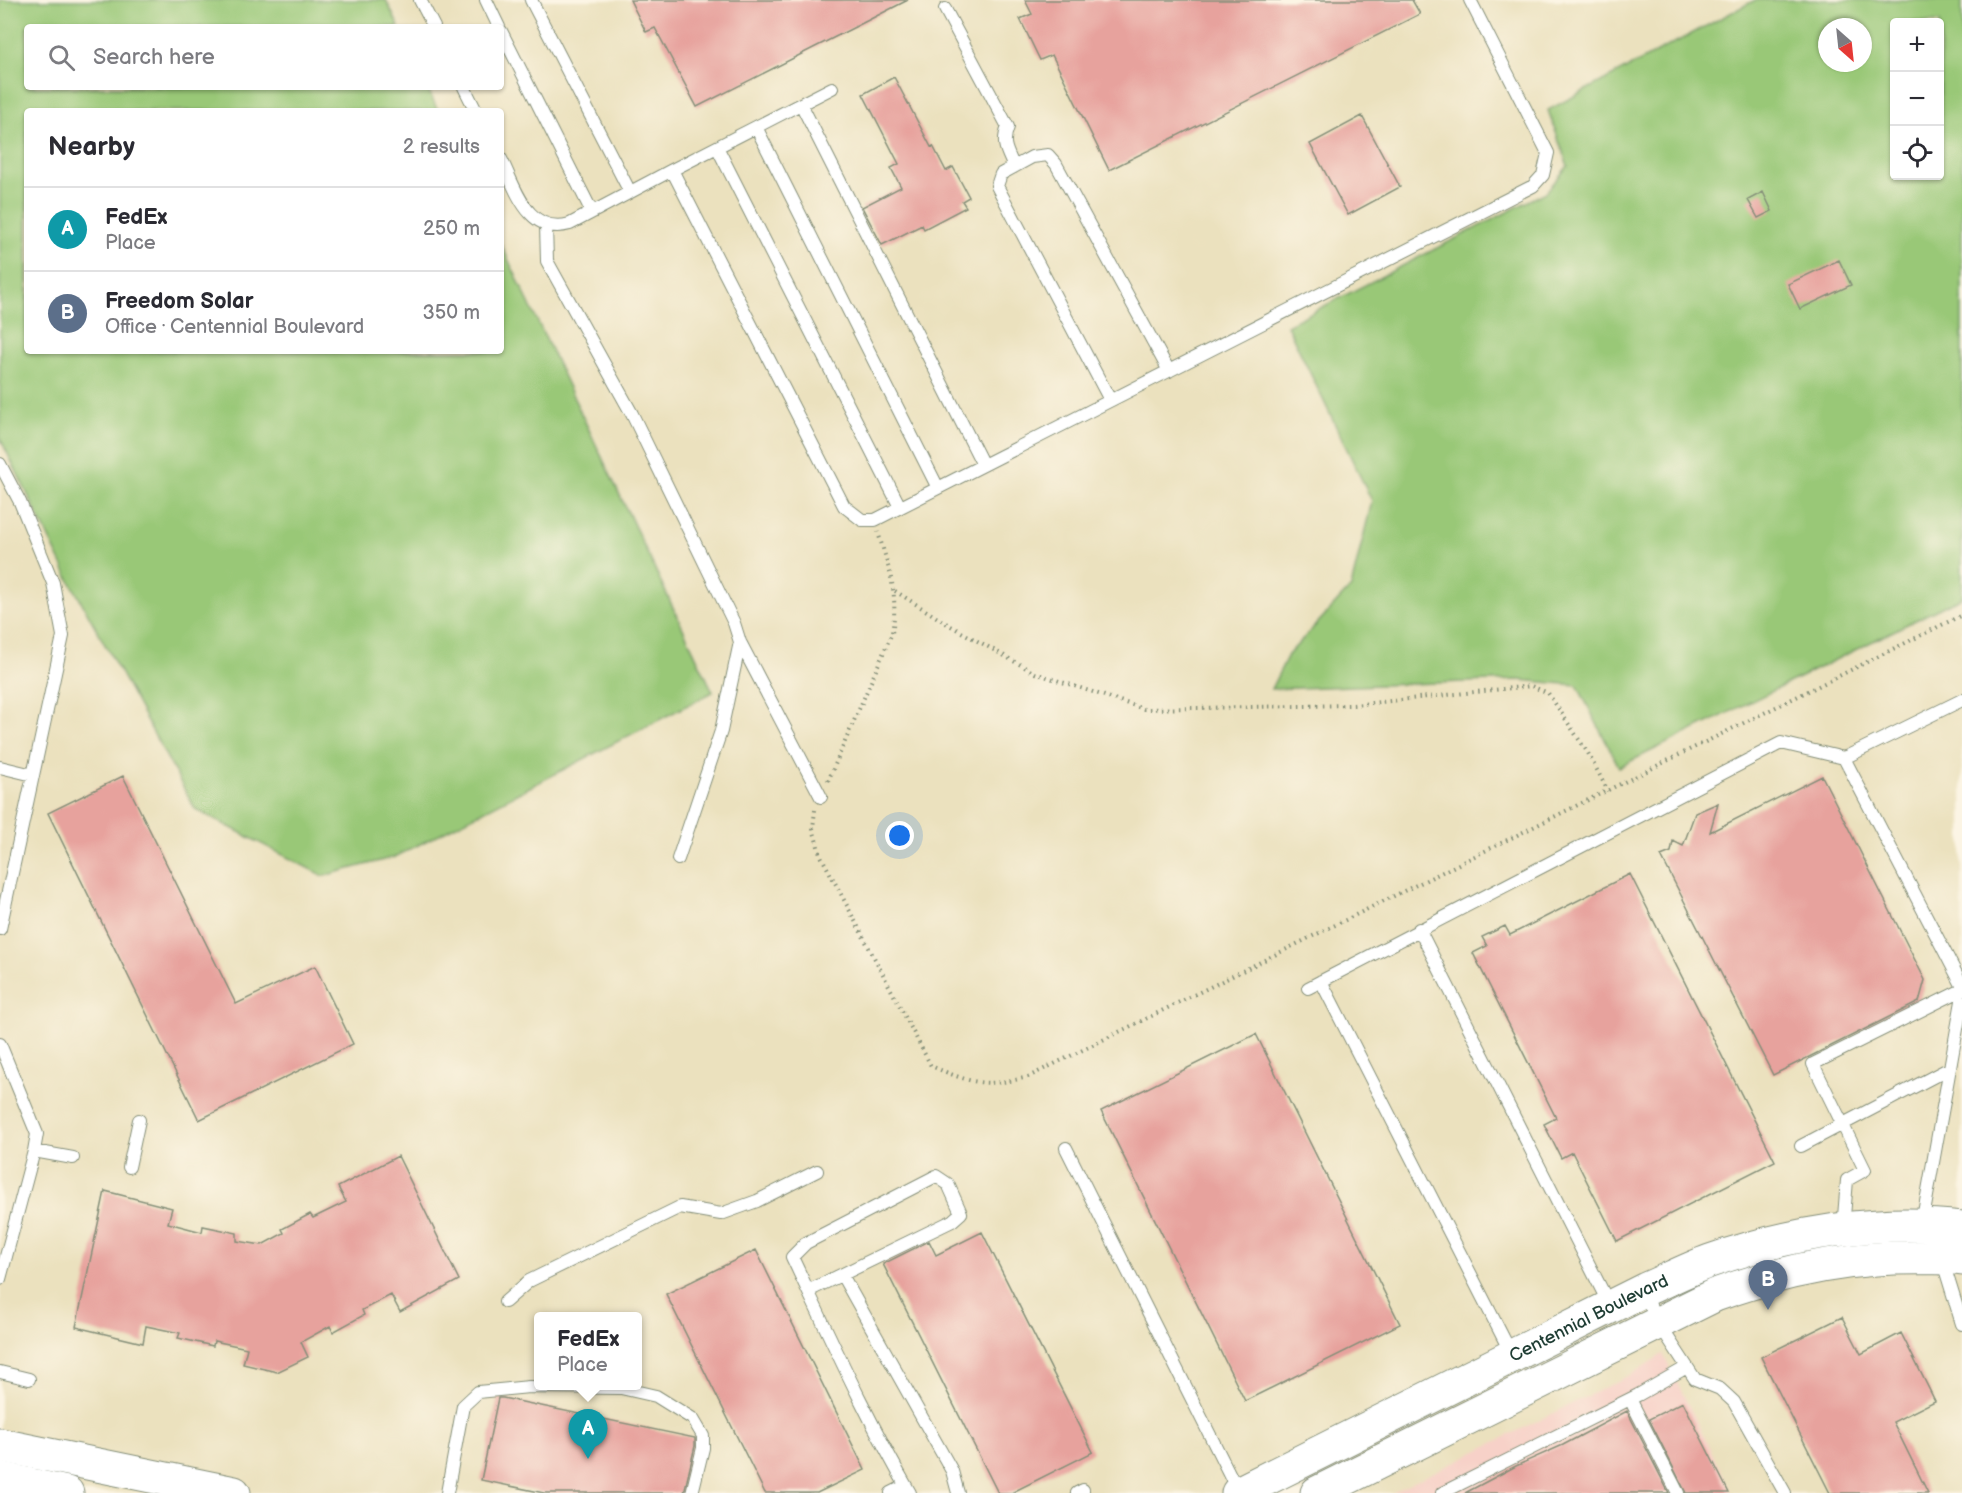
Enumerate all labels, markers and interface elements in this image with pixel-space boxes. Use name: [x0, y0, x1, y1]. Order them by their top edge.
north arrow: [1818, 18, 1872, 72]
map controls: [1890, 18, 1944, 180]
button: +: [1890, 18, 1944, 72]
search box: [24, 24, 504, 90]
icon: search: [45, 41, 78, 74]
text: Search here: [93, 44, 215, 71]
button: −: [1890, 72, 1944, 126]
button: locate: [1890, 126, 1944, 180]
text: Nearby: [48, 132, 135, 163]
text: 2 results: [403, 135, 480, 159]
text: FedEx: [105, 204, 167, 231]
text: A: [61, 217, 74, 241]
text: 250 m: [423, 217, 480, 241]
text: Place: [105, 231, 156, 255]
text: Freedom Solar: [105, 288, 253, 315]
text: B: [60, 301, 75, 325]
text: 350 m: [423, 301, 480, 325]
text: Office · Centennial Boulevard: [105, 315, 364, 339]
your location: [885, 821, 914, 850]
pin: B: [1748, 1260, 1788, 1310]
street label: Centennial Boulevard: [1506, 1270, 1672, 1367]
popup: [534, 1312, 642, 1390]
text: FedEx: [557, 1326, 619, 1353]
text: Place: [557, 1353, 608, 1377]
pin: A: [568, 1410, 608, 1459]

